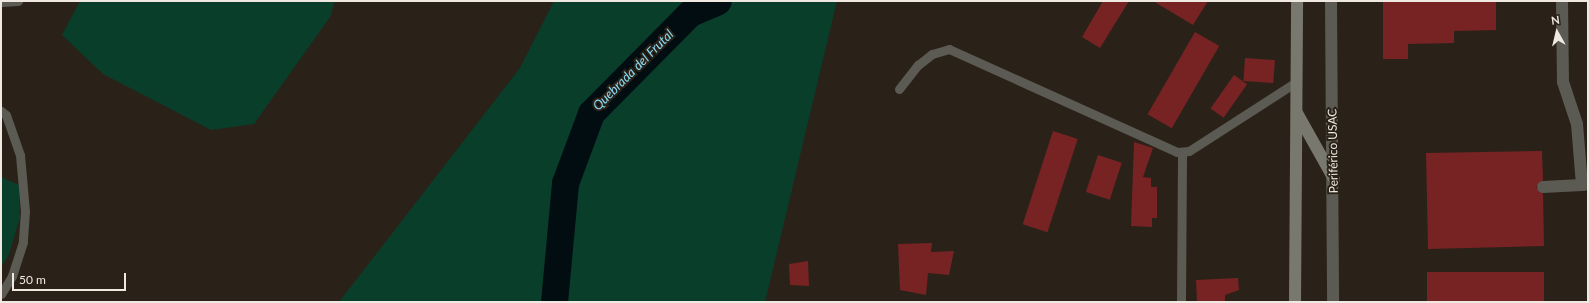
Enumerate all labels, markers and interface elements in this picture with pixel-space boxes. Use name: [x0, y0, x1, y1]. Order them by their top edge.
north arrow: [1537, 12, 1577, 52]
text: N: [1550, 13, 1560, 27]
water label: Quebrada del Frutal: [589, 26, 677, 114]
street label: Periférico USAC: [1325, 109, 1341, 193]
scale bar: [14, 265, 128, 291]
text: 50 m: [19, 272, 46, 287]

